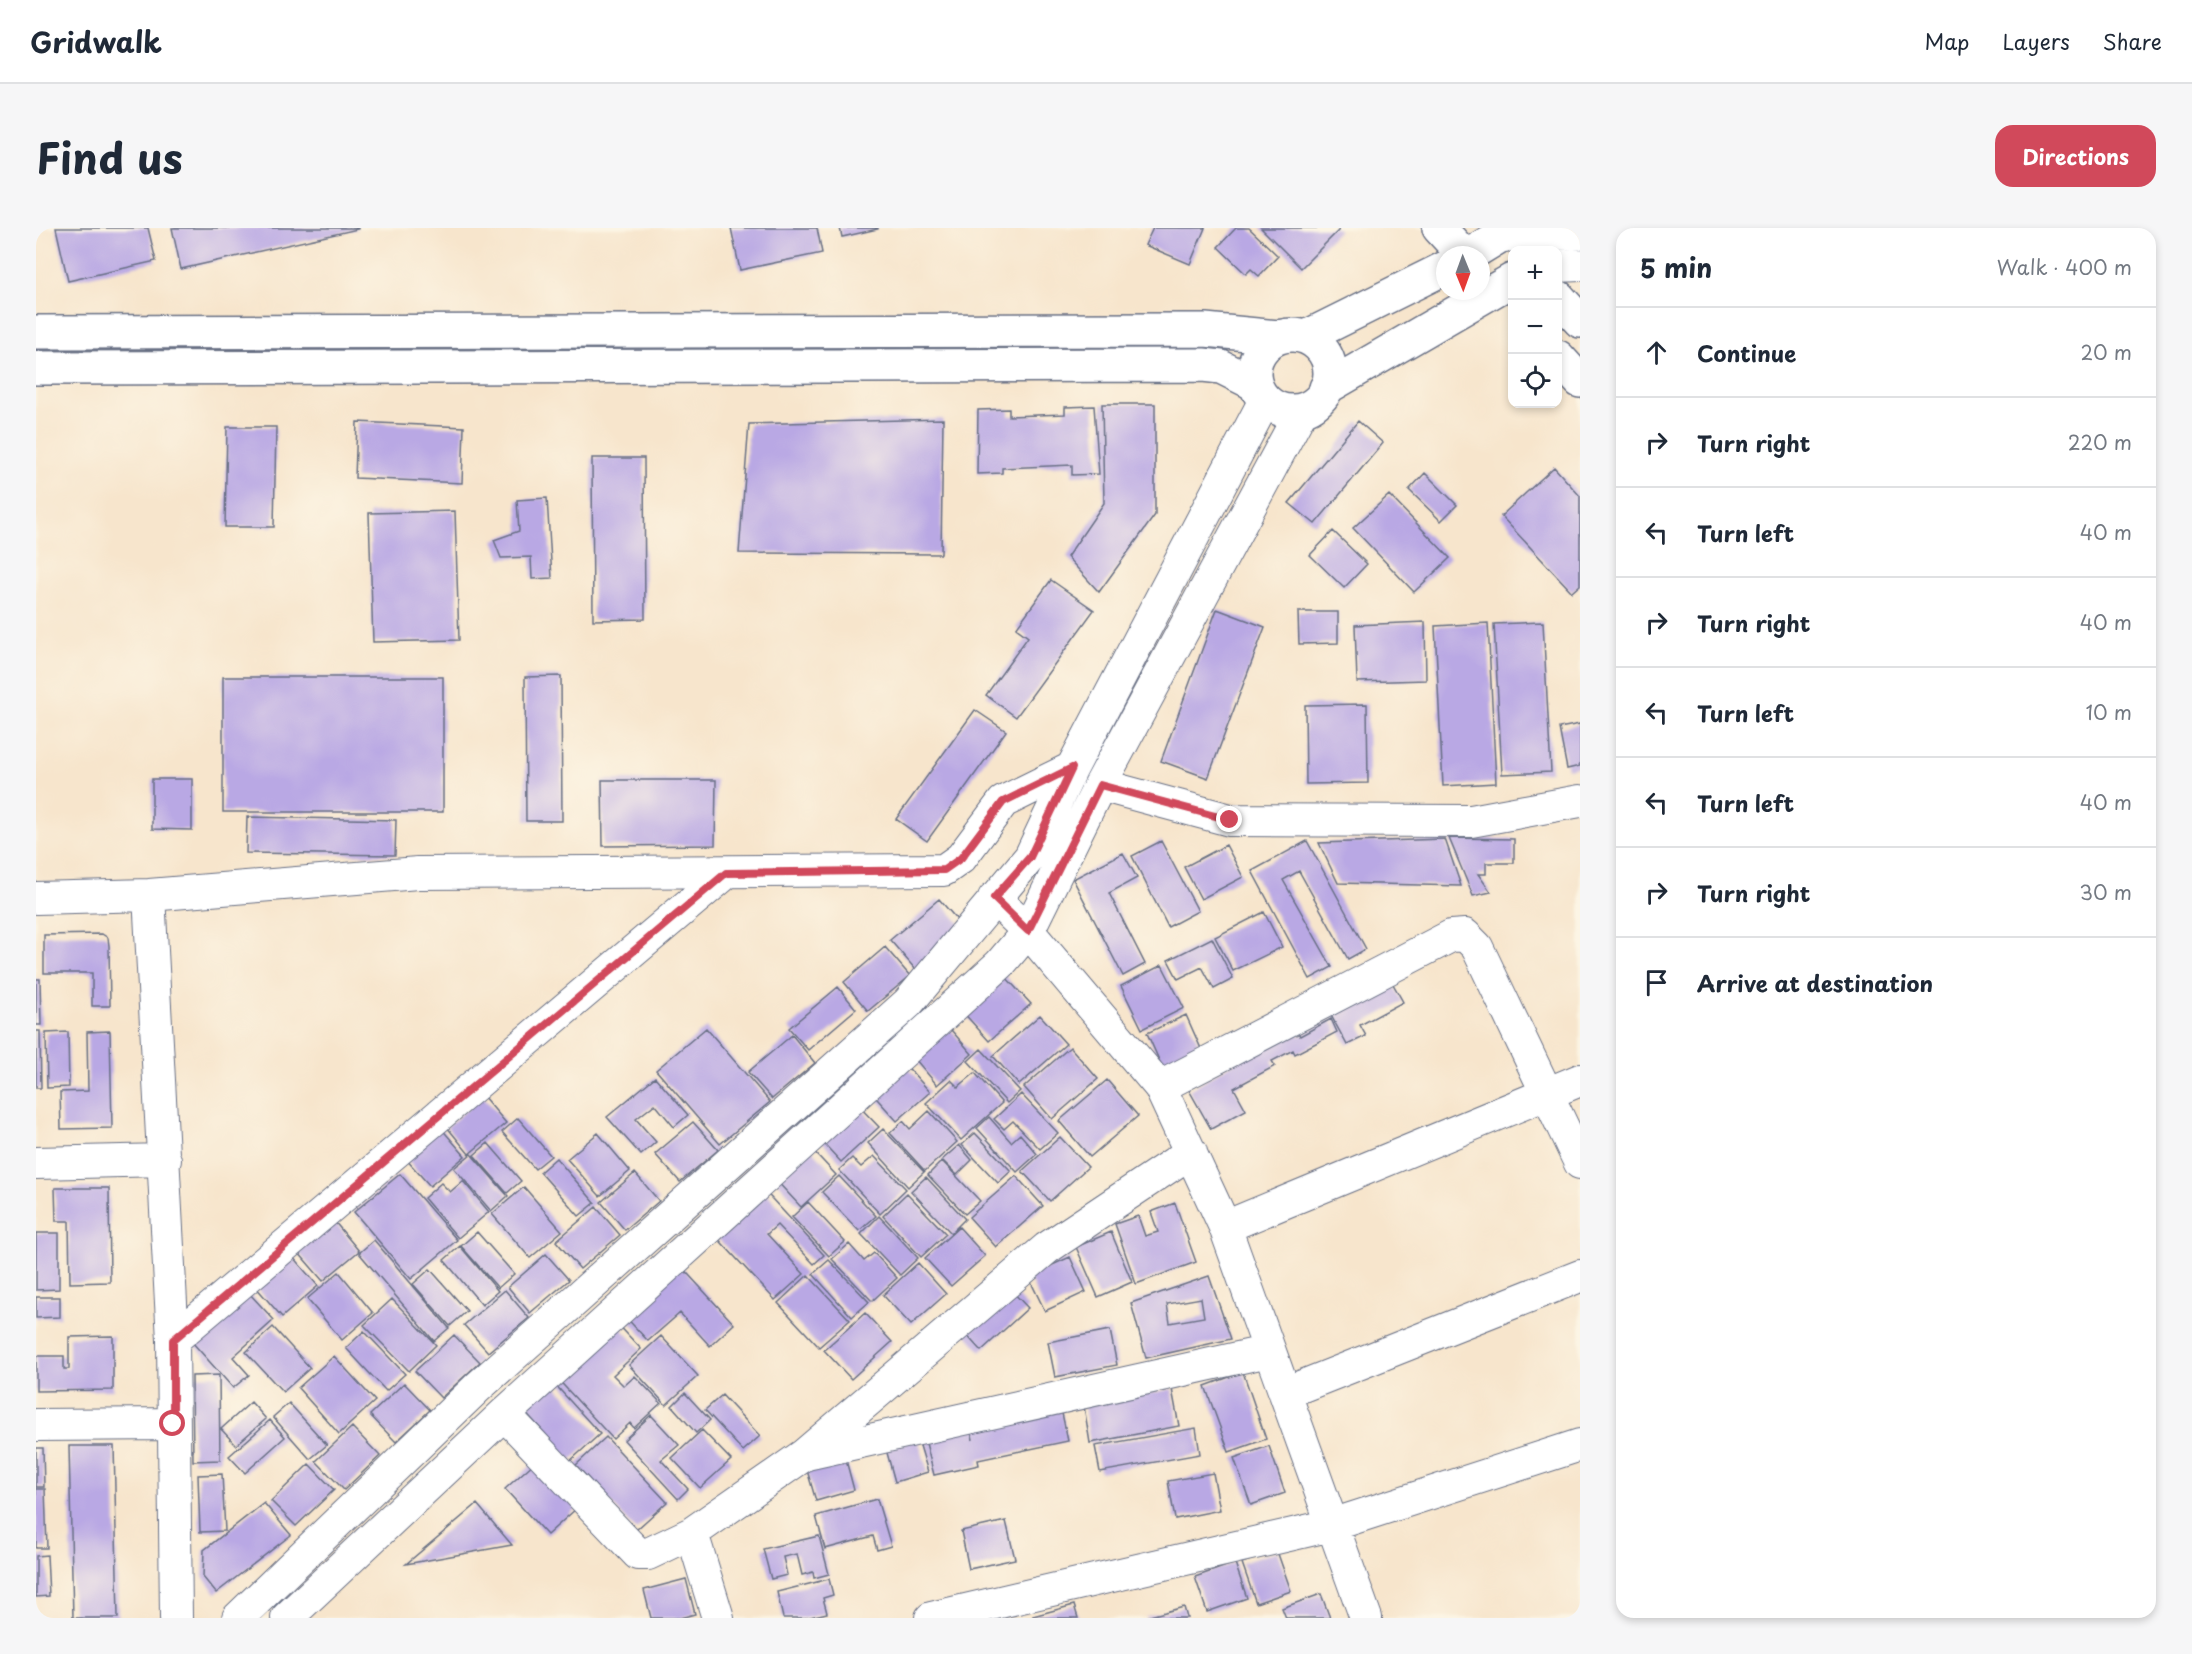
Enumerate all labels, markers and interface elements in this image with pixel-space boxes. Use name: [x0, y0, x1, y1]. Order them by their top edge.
text: Gridwalk: [30, 20, 162, 63]
text: Map: [1925, 25, 1969, 57]
text: Layers: [2002, 25, 2070, 57]
text: Share: [2103, 25, 2162, 57]
text: Find us: [36, 125, 183, 188]
button: Directions: [1995, 125, 2156, 187]
north arrow: [1436, 246, 1490, 300]
map controls: [1508, 246, 1562, 408]
button: +: [1508, 246, 1562, 300]
text: 5 min: [1640, 248, 1712, 287]
text: Walk · 400 m: [1997, 252, 2132, 282]
button: −: [1508, 300, 1562, 354]
icon: ahead: [1640, 336, 1673, 369]
text: Continue: [1697, 336, 1796, 369]
text: 20 m: [2080, 337, 2132, 367]
button: locate: [1508, 354, 1562, 408]
icon: right: [1640, 426, 1673, 459]
text: Turn right: [1697, 426, 1810, 459]
text: 220 m: [2068, 427, 2132, 457]
icon: left: [1640, 516, 1673, 549]
text: Turn left: [1697, 516, 1794, 549]
text: 40 m: [2080, 517, 2132, 547]
icon: right: [1640, 606, 1673, 639]
text: Turn right: [1697, 606, 1810, 639]
text: 40 m: [2080, 607, 2132, 637]
icon: left: [1640, 696, 1673, 729]
text: Turn left: [1697, 696, 1794, 729]
text: 10 m: [2085, 697, 2132, 727]
icon: left: [1640, 786, 1673, 819]
text: Turn left: [1697, 786, 1794, 819]
text: 40 m: [2080, 787, 2132, 817]
route end: [1216, 806, 1242, 832]
icon: right: [1640, 876, 1673, 909]
text: Turn right: [1697, 876, 1810, 909]
text: 30 m: [2079, 877, 2132, 907]
icon: arrive: [1640, 966, 1673, 999]
text: Arrive at destination: [1697, 966, 1933, 999]
route start: [159, 1410, 185, 1436]

